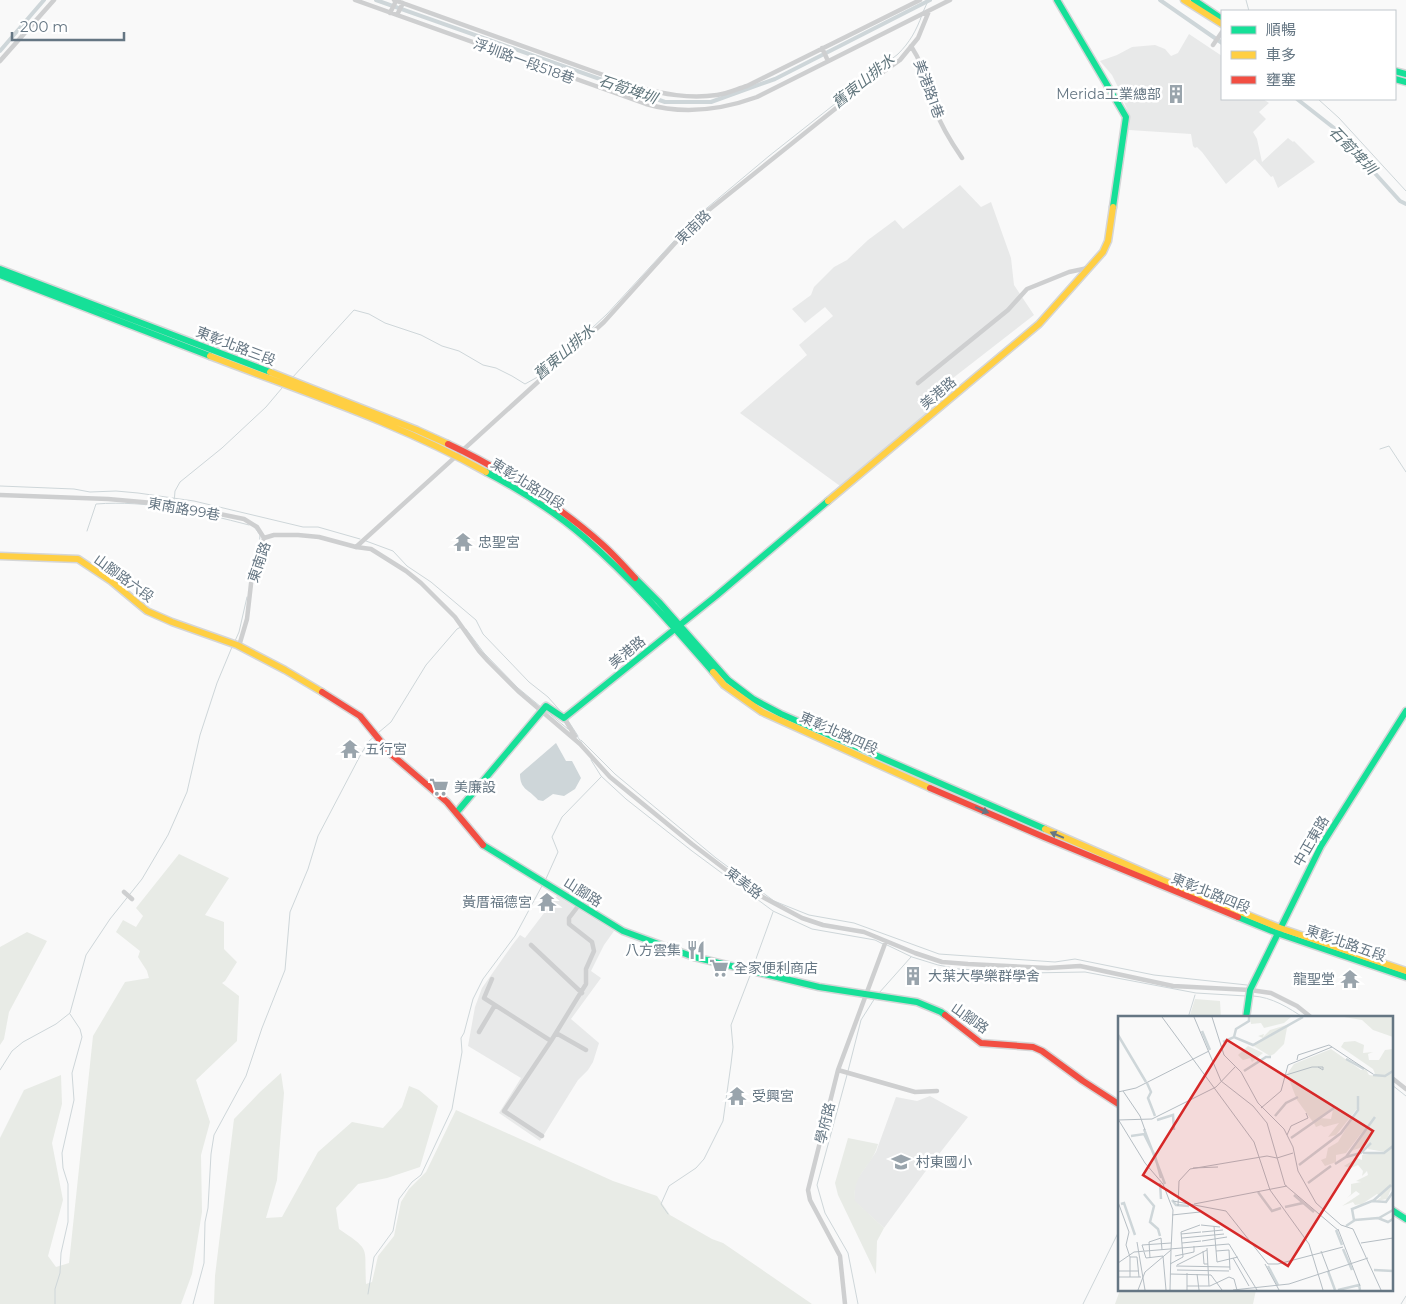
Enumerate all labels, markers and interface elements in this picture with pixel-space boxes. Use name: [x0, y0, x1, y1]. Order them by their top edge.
scale bar: [12, 10, 125, 42]
legend: [1221, 10, 1396, 100]
text: 200 m: [20, 17, 68, 36]
text: 順暢: [1266, 20, 1296, 39]
street label: 浮圳路一段518巷: [471, 34, 577, 88]
text: 車多: [1266, 45, 1296, 64]
water label: 舊東山排水: [828, 49, 899, 112]
street label: 美港路1巷: [910, 57, 948, 121]
water label: 石筍埤圳: [597, 70, 661, 108]
text: 壅塞: [1266, 70, 1296, 89]
building icon: Merida工業總部: [1165, 83, 1187, 105]
place label: Merida工業總部: [1056, 85, 1161, 103]
water label: 石筍埤圳: [1325, 122, 1382, 180]
street label: 東南路: [672, 206, 714, 248]
water label: 舊東山排水: [529, 320, 599, 384]
street label: 東彰北路三段: [194, 323, 278, 369]
street label: 美港路: [916, 373, 960, 413]
street label: 東彰北路四段: [488, 454, 568, 514]
street label: 東南路99巷: [146, 494, 222, 524]
temple icon: 忠聖宮: [452, 531, 474, 553]
place label: 忠聖宮: [478, 533, 520, 551]
street label: 東南路: [244, 539, 274, 585]
street label: 山腳路六段: [90, 550, 158, 606]
street label: 美港路: [605, 632, 649, 672]
street label: 東彰北路四段: [797, 708, 881, 758]
temple icon: 五行宮: [339, 738, 361, 760]
place label: 五行宮: [365, 740, 407, 758]
supermarket icon: 美廉設: [428, 776, 450, 798]
place label: 美廉設: [454, 778, 496, 796]
one-way arrow: [975, 807, 989, 815]
street label: 中正東路: [1289, 812, 1333, 870]
one-way arrow: [1049, 831, 1064, 839]
street label: 東美路: [722, 863, 766, 903]
street label: 東彰北路四段: [1169, 869, 1253, 917]
street label: 山腳路: [560, 873, 606, 911]
temple icon: 黃厝福德宮: [536, 891, 558, 913]
place label: 黃厝福德宮: [462, 893, 532, 911]
street label: 東彰北路五段: [1303, 921, 1389, 965]
restaurant icon: 八方雲集: [685, 939, 707, 961]
place label: 八方雲集: [625, 941, 681, 959]
supermarket icon: 全家便利商店: [708, 957, 730, 979]
place label: 全家便利商店: [734, 959, 818, 977]
building icon: 大葉大學樂群學舍: [902, 965, 924, 987]
place label: 大葉大學樂群學舍: [928, 967, 1040, 985]
temple icon: 龍聖堂: [1339, 968, 1361, 990]
place label: 龍聖堂: [1293, 970, 1335, 988]
street label: 山腳路: [948, 999, 992, 1037]
inset map: [1118, 1016, 1394, 1292]
temple icon: 受興宮: [726, 1085, 748, 1107]
place label: 受興宮: [752, 1087, 794, 1105]
street label: 學府路: [811, 1100, 839, 1146]
school or university icon: 村東國小: [890, 1151, 912, 1173]
place label: 村東國小: [916, 1153, 972, 1171]

